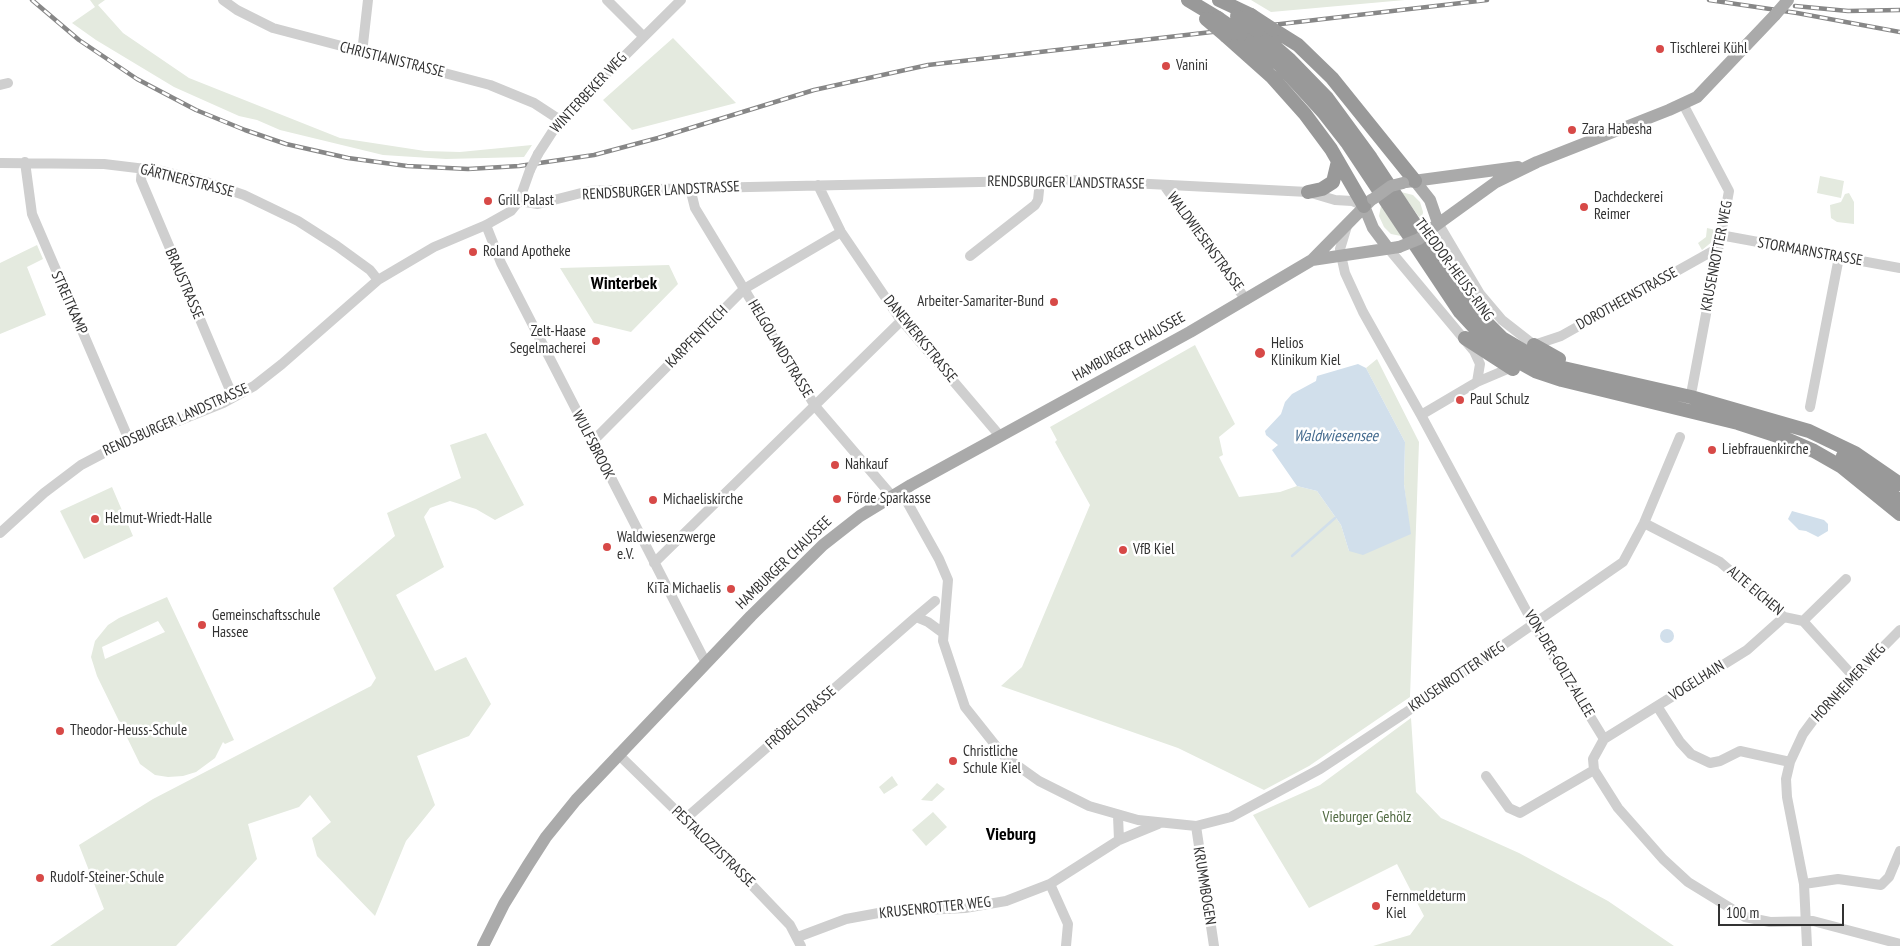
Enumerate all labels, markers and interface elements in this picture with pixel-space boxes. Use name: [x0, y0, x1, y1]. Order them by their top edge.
street label: CHRISTIANISTRASSE: [338, 38, 446, 82]
place label: Tischlerei Kühl: [1670, 40, 1747, 58]
marker: Tischlerei Kühl: [1654, 43, 1666, 55]
street label: WINTERBEKER WEG: [547, 49, 631, 137]
place label: Vanini: [1176, 57, 1208, 75]
marker: Vanini: [1160, 60, 1172, 72]
place label: Zara Habesha: [1582, 121, 1652, 139]
marker: Zara Habesha: [1566, 124, 1578, 136]
street label: GÄRTNERSTRASSE: [138, 161, 236, 201]
street label: RENDSBURGER LANDSTRASSE: [987, 173, 1145, 193]
street label: RENDSBURGER LANDSTRASSE: [582, 178, 740, 204]
street label: WALDWIESENSTRASSE: [1163, 189, 1247, 295]
place label: Dachdeckerei Reimer: [1594, 189, 1663, 224]
place label: Grill Palast: [498, 192, 554, 210]
marker: Grill Palast: [482, 195, 494, 207]
street label: KRUSENROTTER WEG: [1697, 199, 1737, 313]
marker: Dachdeckerei Reimer: [1578, 201, 1590, 213]
street label: THEODOR-HEUSS-RING: [1411, 215, 1497, 325]
street label: STORMARNSTRASSE: [1756, 234, 1864, 270]
place label: Roland Apotheke: [483, 243, 571, 261]
street label: BRAUSTRASSE: [161, 246, 207, 322]
marker: Roland Apotheke: [467, 246, 479, 258]
street label: DOROTHEENSTRASSE: [1573, 264, 1681, 334]
street label: STREITKAMP: [47, 269, 91, 337]
district label: Winterbek: [591, 273, 657, 295]
street label: DANEWERKSTRASSE: [879, 292, 961, 386]
place label: Arbeiter-Samariter-Bund: [917, 293, 1044, 311]
marker: Arbeiter-Samariter-Bund: [1048, 296, 1060, 308]
street label: HELGOLANDSTRASSE: [744, 297, 816, 401]
street label: KARPFENTEICH: [662, 302, 732, 372]
street label: HAMBURGER CHAUSSEE: [1070, 309, 1188, 385]
place label: Zelt-Haase Segelmacherei: [510, 323, 586, 358]
marker: Zelt-Haase Segelmacherei: [590, 335, 602, 347]
place label: Helios Klinikum Kiel: [1271, 335, 1341, 370]
marker: Helios Klinikum Kiel: [1253, 346, 1267, 360]
street label: RENDSBURGER LANDSTRASSE: [100, 380, 252, 460]
place label: Paul Schulz: [1470, 391, 1529, 409]
marker: Paul Schulz: [1454, 394, 1466, 406]
street label: WULFSBROOK: [568, 408, 618, 482]
water label: Waldwiesensee: [1294, 426, 1378, 446]
place label: Liebfrauenkirche: [1722, 441, 1809, 459]
marker: Liebfrauenkirche: [1706, 444, 1718, 456]
place label: Nahkauf: [845, 456, 888, 474]
marker: Nahkauf: [829, 459, 841, 471]
place label: Förde Sparkasse: [847, 490, 931, 508]
place label: Michaeliskirche: [663, 491, 743, 509]
marker: Förde Sparkasse: [831, 493, 843, 505]
marker: Michaeliskirche: [647, 494, 659, 506]
place label: Helmut-Wriedt-Halle: [105, 510, 212, 528]
marker: Helmut-Wriedt-Halle: [89, 513, 101, 525]
street label: HAMBURGER CHAUSSEE: [732, 513, 836, 613]
place label: Waldwiesenzwerge e.V.: [617, 529, 716, 564]
marker: Waldwiesenzwerge e.V.: [601, 541, 613, 553]
place label: VfB Kiel: [1133, 541, 1174, 559]
marker: VfB Kiel: [1117, 544, 1129, 556]
street label: ALTE EICHEN: [1723, 562, 1787, 620]
place label: KiTa Michaelis: [647, 580, 721, 598]
marker: KiTa Michaelis: [725, 583, 737, 595]
place label: Gemeinschaftsschule Hassee: [212, 607, 320, 642]
street label: VON-DER-GOLTZ-ALLEE: [1520, 607, 1598, 721]
marker: Gemeinschaftsschule Hassee: [196, 619, 208, 631]
street label: KRUSENROTTER WEG: [1405, 638, 1509, 716]
street label: HORNHEIMER WEG: [1808, 640, 1890, 726]
street label: VOGELHAIN: [1666, 657, 1728, 705]
street label: FRÖBELSTRASSE: [762, 683, 840, 753]
place label: Theodor-Heuss-Schule: [70, 722, 187, 740]
marker: Theodor-Heuss-Schule: [54, 725, 66, 737]
place label: Christliche Schule Kiel: [963, 743, 1021, 778]
marker: Christliche Schule Kiel: [947, 755, 959, 767]
street label: PESTALOZZISTRASSE: [668, 803, 758, 891]
park label: Vieburger Gehölz: [1322, 809, 1412, 827]
district label: Vieburg: [986, 824, 1036, 846]
street label: KRUMMBOGEN: [1189, 846, 1219, 926]
place label: Rudolf-Steiner-Schule: [50, 869, 164, 887]
marker: Rudolf-Steiner-Schule: [34, 872, 46, 884]
place label: Fernmeldeturm Kiel: [1386, 888, 1466, 923]
street label: KRUSENROTTER WEG: [878, 893, 992, 923]
scale bar: [1720, 894, 1846, 926]
marker: Fernmeldeturm Kiel: [1370, 900, 1382, 912]
text: 100 m: [1726, 903, 1759, 922]

